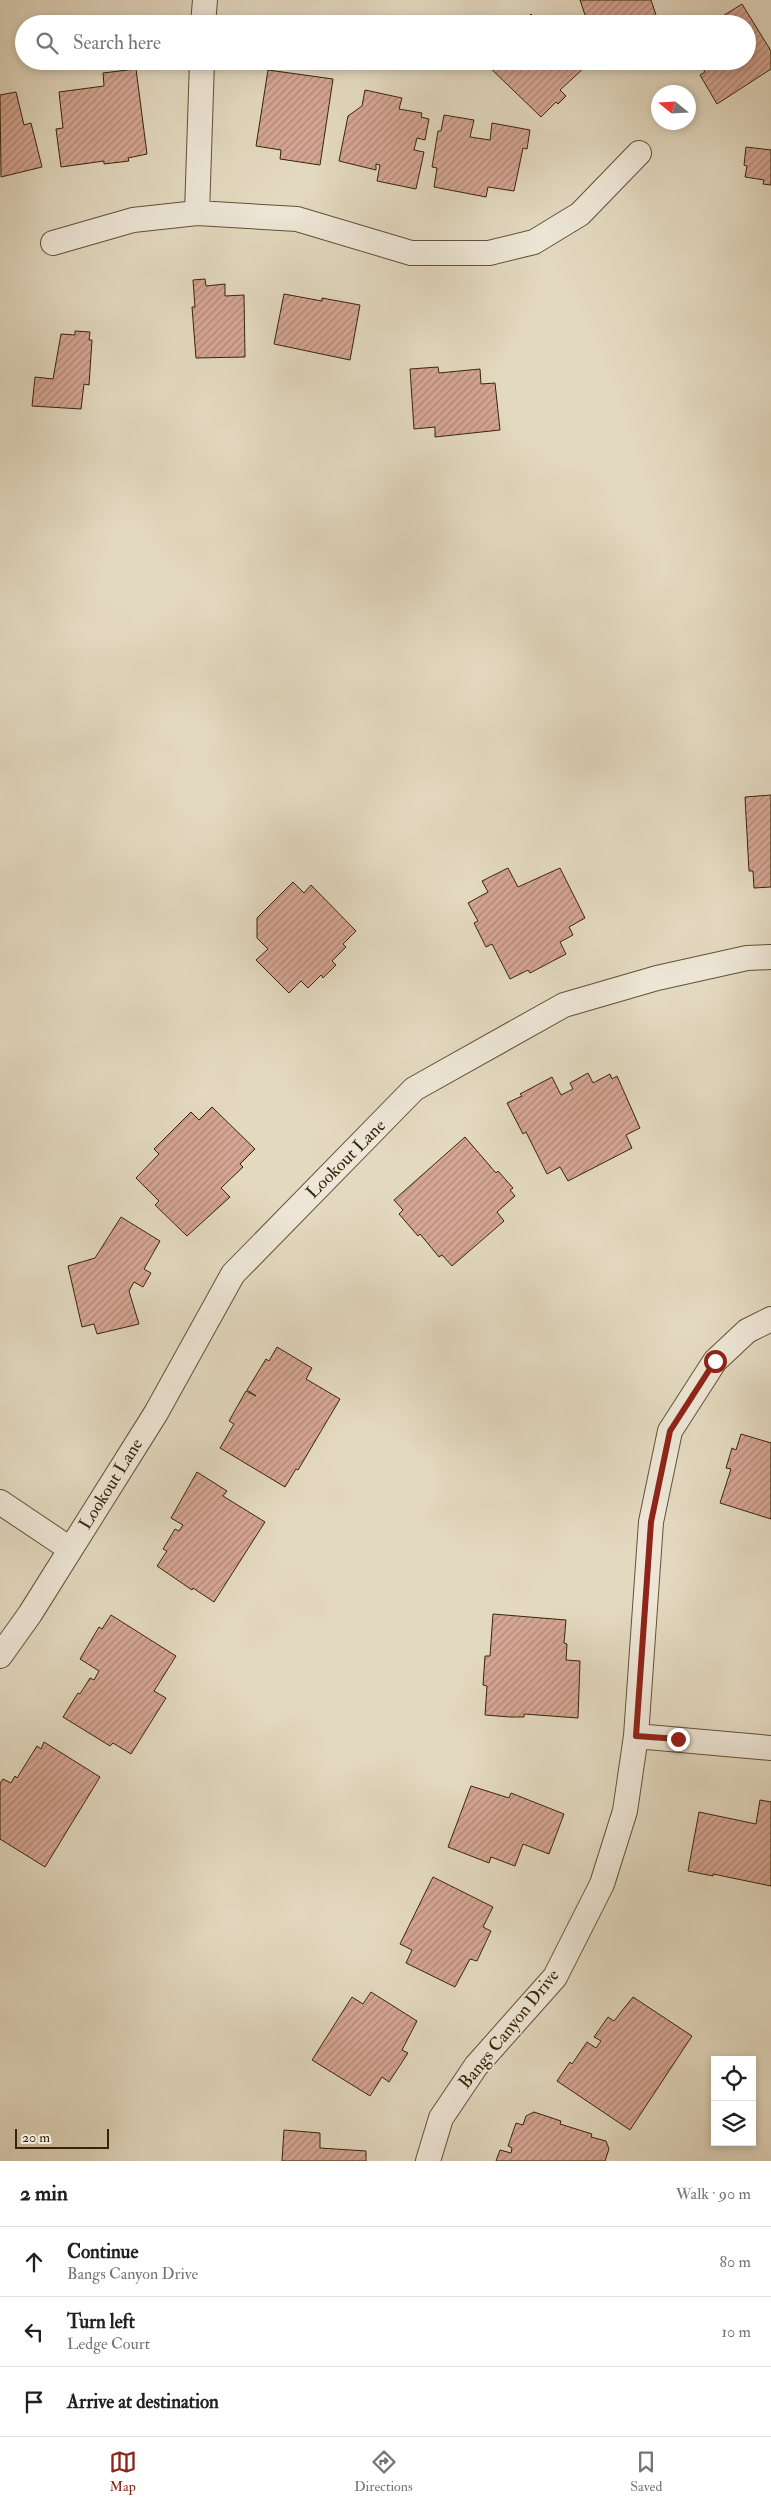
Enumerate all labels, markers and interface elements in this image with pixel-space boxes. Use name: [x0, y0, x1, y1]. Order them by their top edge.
search box: [15, 15, 756, 70]
icon: search: [33, 29, 61, 57]
text: Search here: [73, 31, 161, 55]
north arrow: [651, 85, 696, 130]
street label: Lookout Lane: [301, 1114, 391, 1204]
route start: [704, 1350, 727, 1373]
street label: Lookout Lane: [74, 1434, 148, 1534]
route end: [667, 1728, 690, 1751]
street label: Bangs Canyon Drive: [454, 1964, 565, 2094]
map controls: [711, 2056, 756, 2146]
button: locate: [711, 2056, 756, 2101]
button: layers: [711, 2101, 756, 2146]
scale bar: [15, 2126, 109, 2149]
text: 20 m: [22, 2129, 50, 2146]
text: 2 min: [20, 2180, 68, 2207]
text: Walk · 90 m: [676, 2184, 751, 2204]
text: Continue: [67, 2240, 138, 2264]
icon: ahead: [20, 2248, 48, 2276]
text: 80 m: [720, 2252, 751, 2272]
text: Bangs Canyon Drive: [67, 2264, 198, 2284]
text: Turn left: [67, 2310, 135, 2334]
icon: left: [20, 2318, 48, 2346]
text: 10 m: [721, 2322, 751, 2342]
text: Ledge Court: [67, 2334, 150, 2354]
icon: arrive: [20, 2388, 48, 2416]
text: Arrive at destination: [67, 2390, 219, 2414]
tab: Map: [109, 2448, 137, 2495]
tab: Directions: [354, 2448, 413, 2495]
tab: Saved: [630, 2448, 662, 2495]

